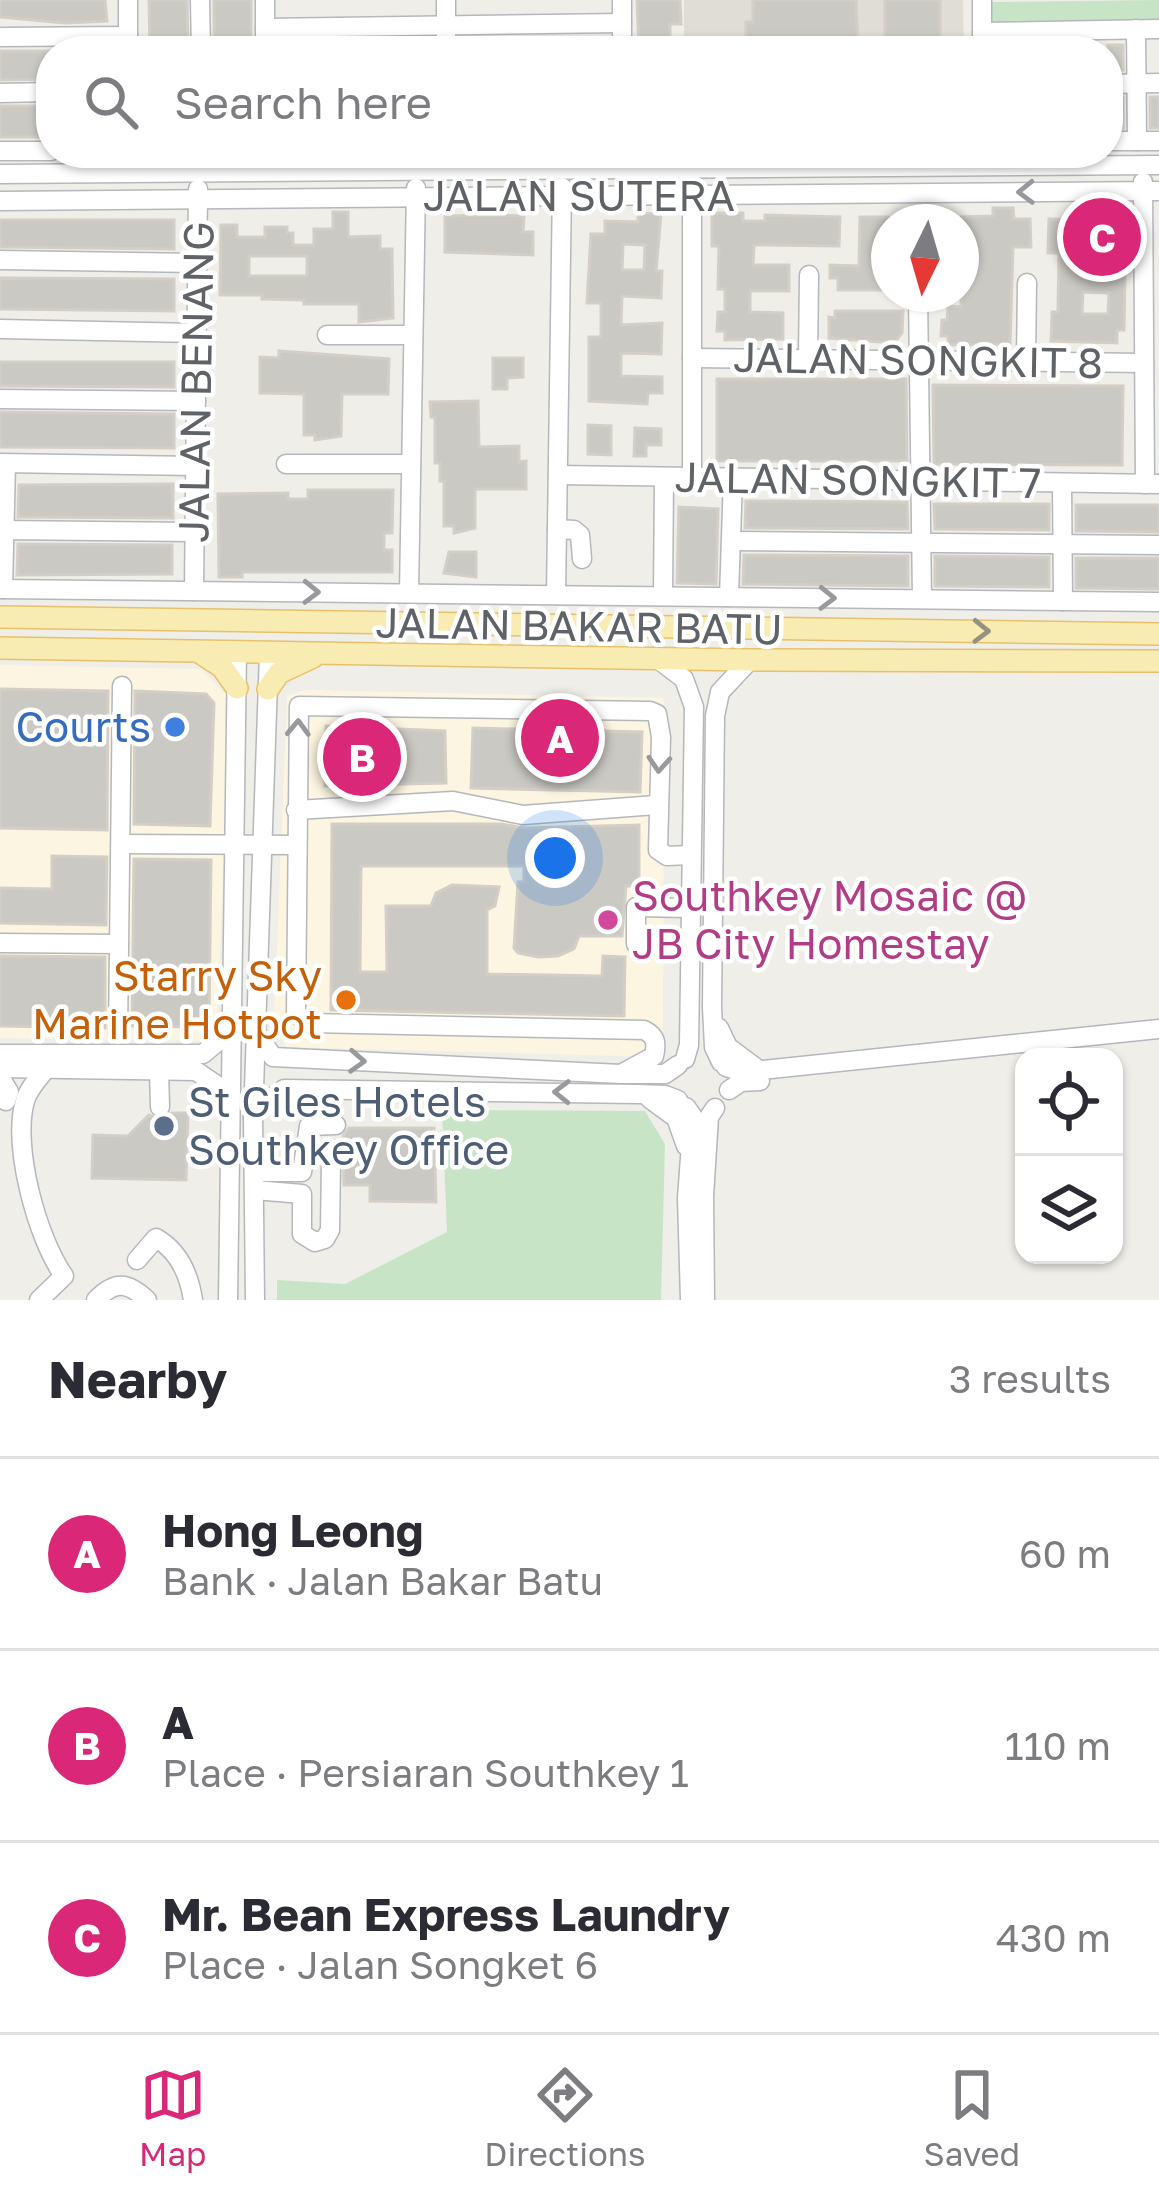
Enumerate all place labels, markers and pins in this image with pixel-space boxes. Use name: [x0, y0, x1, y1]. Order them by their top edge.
pin: C: [1063, 192, 1141, 282]
pin: A: [521, 693, 599, 783]
place label: Courts: [16, 701, 151, 751]
pin: B: [323, 712, 401, 802]
marker: Courts: [162, 714, 188, 740]
place label: Southkey Mosaic @ JB City Homestay: [632, 870, 1027, 968]
marker: Southkey Mosaic @ JB City Homestay: [595, 907, 621, 933]
place label: Starry Sky Marine Hotpot: [32, 950, 322, 1048]
marker: Starry Sky Marine Hotpot: [333, 987, 359, 1013]
place label: St Giles Hotels Southkey Office: [188, 1076, 509, 1174]
marker: St Giles Hotels Southkey Office: [151, 1113, 177, 1139]

